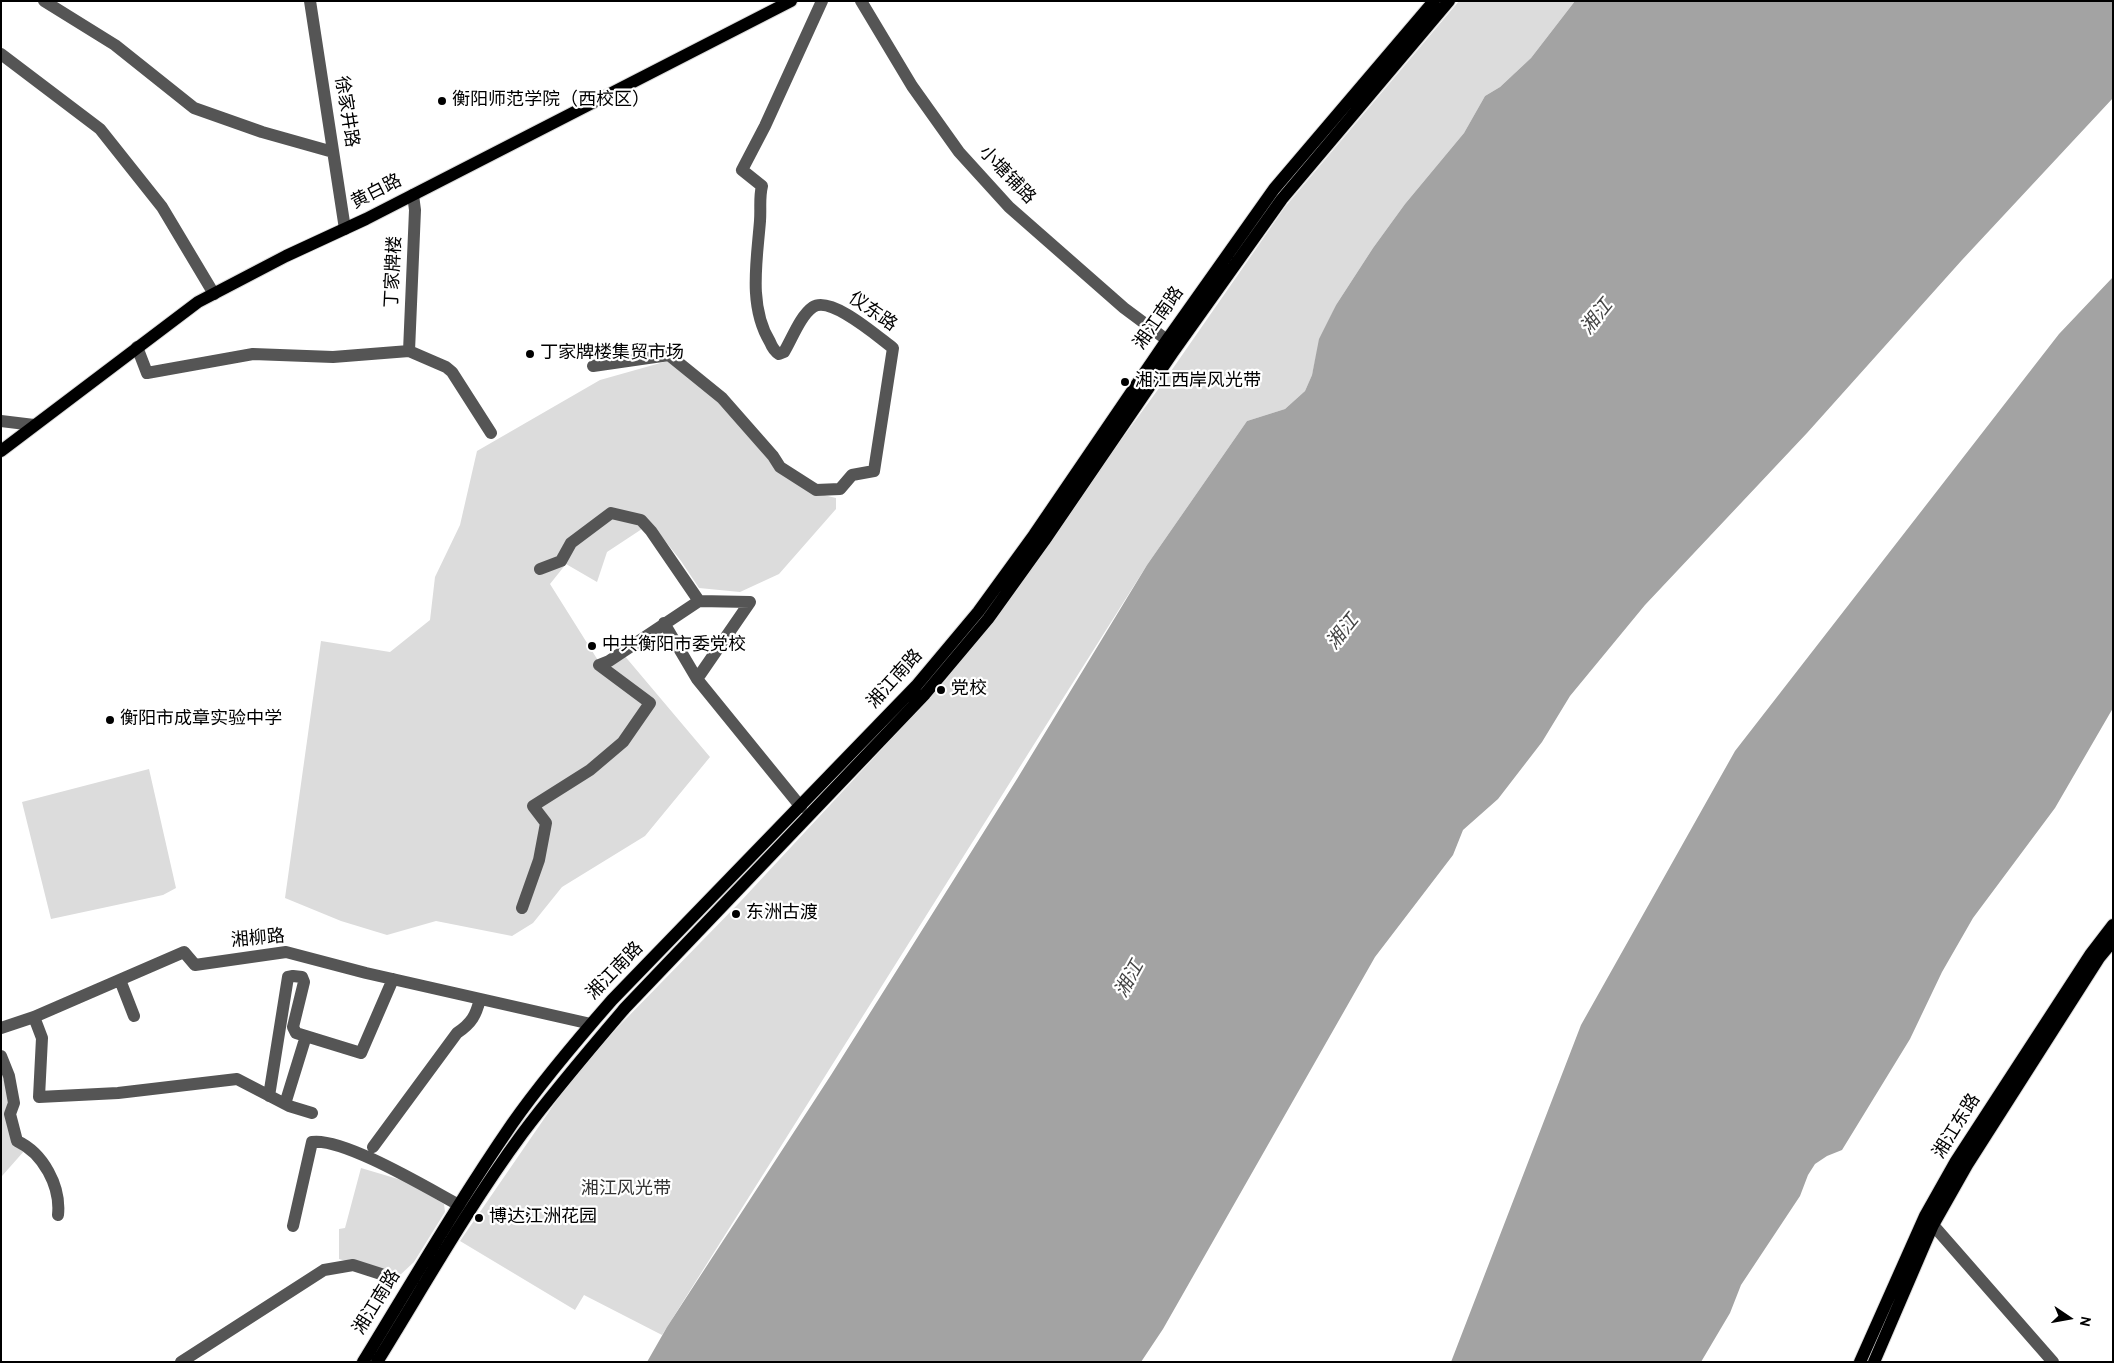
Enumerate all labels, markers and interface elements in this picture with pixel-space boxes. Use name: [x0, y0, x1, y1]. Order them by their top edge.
street label: 徐家井路: [329, 75, 361, 149]
place label: 衡阳师范学院（西校区）: [452, 90, 650, 112]
marker: 衡阳师范学院（西校区）: [436, 95, 448, 107]
street label: 小塘铺路: [973, 143, 1039, 209]
street label: 黄白路: [348, 171, 406, 215]
street label: 丁家牌楼: [382, 235, 408, 309]
street label: 湘江南路: [1131, 283, 1189, 355]
street label: 仪东路: [844, 289, 900, 337]
water label: 湘江: [1577, 296, 1619, 340]
place label: 丁家牌楼集贸市场: [540, 343, 684, 365]
marker: 丁家牌楼集贸市场: [524, 348, 536, 360]
place label: 湘江西岸风光带: [1135, 371, 1261, 393]
marker: 湘江西岸风光带: [1119, 376, 1131, 388]
water label: 湘江: [1323, 611, 1365, 655]
place label: 中共衡阳市委党校: [602, 635, 746, 657]
marker: 中共衡阳市委党校: [586, 640, 598, 652]
street label: 湘江南路: [864, 646, 928, 714]
place label: 党校: [951, 679, 987, 701]
marker: 党校: [935, 684, 947, 696]
place label: 衡阳市成章实验中学: [120, 709, 282, 731]
marker: 衡阳市成章实验中学: [104, 714, 116, 726]
place label: 东洲古渡: [746, 903, 818, 925]
marker: 东洲古渡: [730, 908, 742, 920]
street label: 湘柳路: [230, 927, 286, 953]
street label: 湘江南路: [583, 939, 649, 1005]
water label: 湘江: [1112, 958, 1150, 1002]
street label: 湘江东路: [1930, 1091, 1986, 1163]
park label: 湘江风光带: [581, 1179, 671, 1201]
place label: 博达·江洲花园: [489, 1207, 597, 1229]
marker: 博达·江洲花园: [473, 1212, 485, 1224]
street label: 湘江南路: [350, 1267, 406, 1339]
north arrow: [2044, 1293, 2094, 1343]
text: N: [2075, 1315, 2094, 1328]

